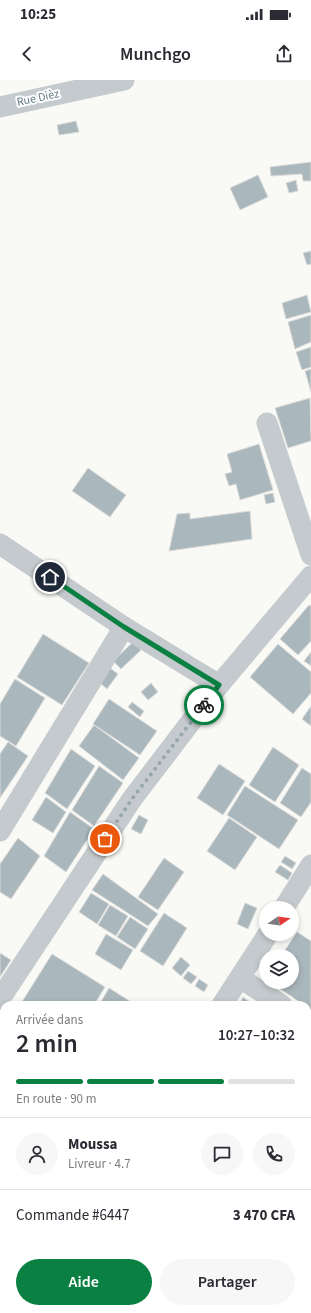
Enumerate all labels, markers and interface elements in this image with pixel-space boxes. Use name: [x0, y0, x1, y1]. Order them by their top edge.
text: 10:25: [20, 4, 56, 25]
text: Munchgo: [120, 42, 191, 67]
icon: back: [16, 43, 38, 65]
icon: share: [273, 43, 295, 65]
street label: Rue Dièz: [15, 85, 61, 111]
pin: [33, 560, 67, 594]
icon: home: [39, 566, 61, 588]
courier: [184, 685, 224, 725]
icon: bike: [193, 694, 215, 716]
pin: [88, 822, 122, 856]
icon: bag: [94, 828, 116, 850]
north arrow: [259, 901, 299, 941]
map controls: [259, 901, 299, 989]
button: layers: [259, 949, 299, 989]
text: Arrivée dans: [16, 1011, 83, 1029]
text: 2 min: [16, 1025, 78, 1062]
text: 10:27–10:32: [218, 1025, 295, 1046]
text: En route · 90 m: [16, 1090, 96, 1108]
button: person: [16, 1133, 58, 1175]
button: chat: [201, 1133, 243, 1175]
button: phone: [253, 1133, 295, 1175]
text: Moussa: [68, 1134, 117, 1155]
text: Livreur · 4.7: [68, 1155, 131, 1173]
text: Commande #6447: [16, 1205, 129, 1226]
text: 3 470 CFA: [233, 1205, 295, 1226]
button: Aide: [16, 1259, 152, 1305]
button: Partager: [160, 1259, 295, 1305]

